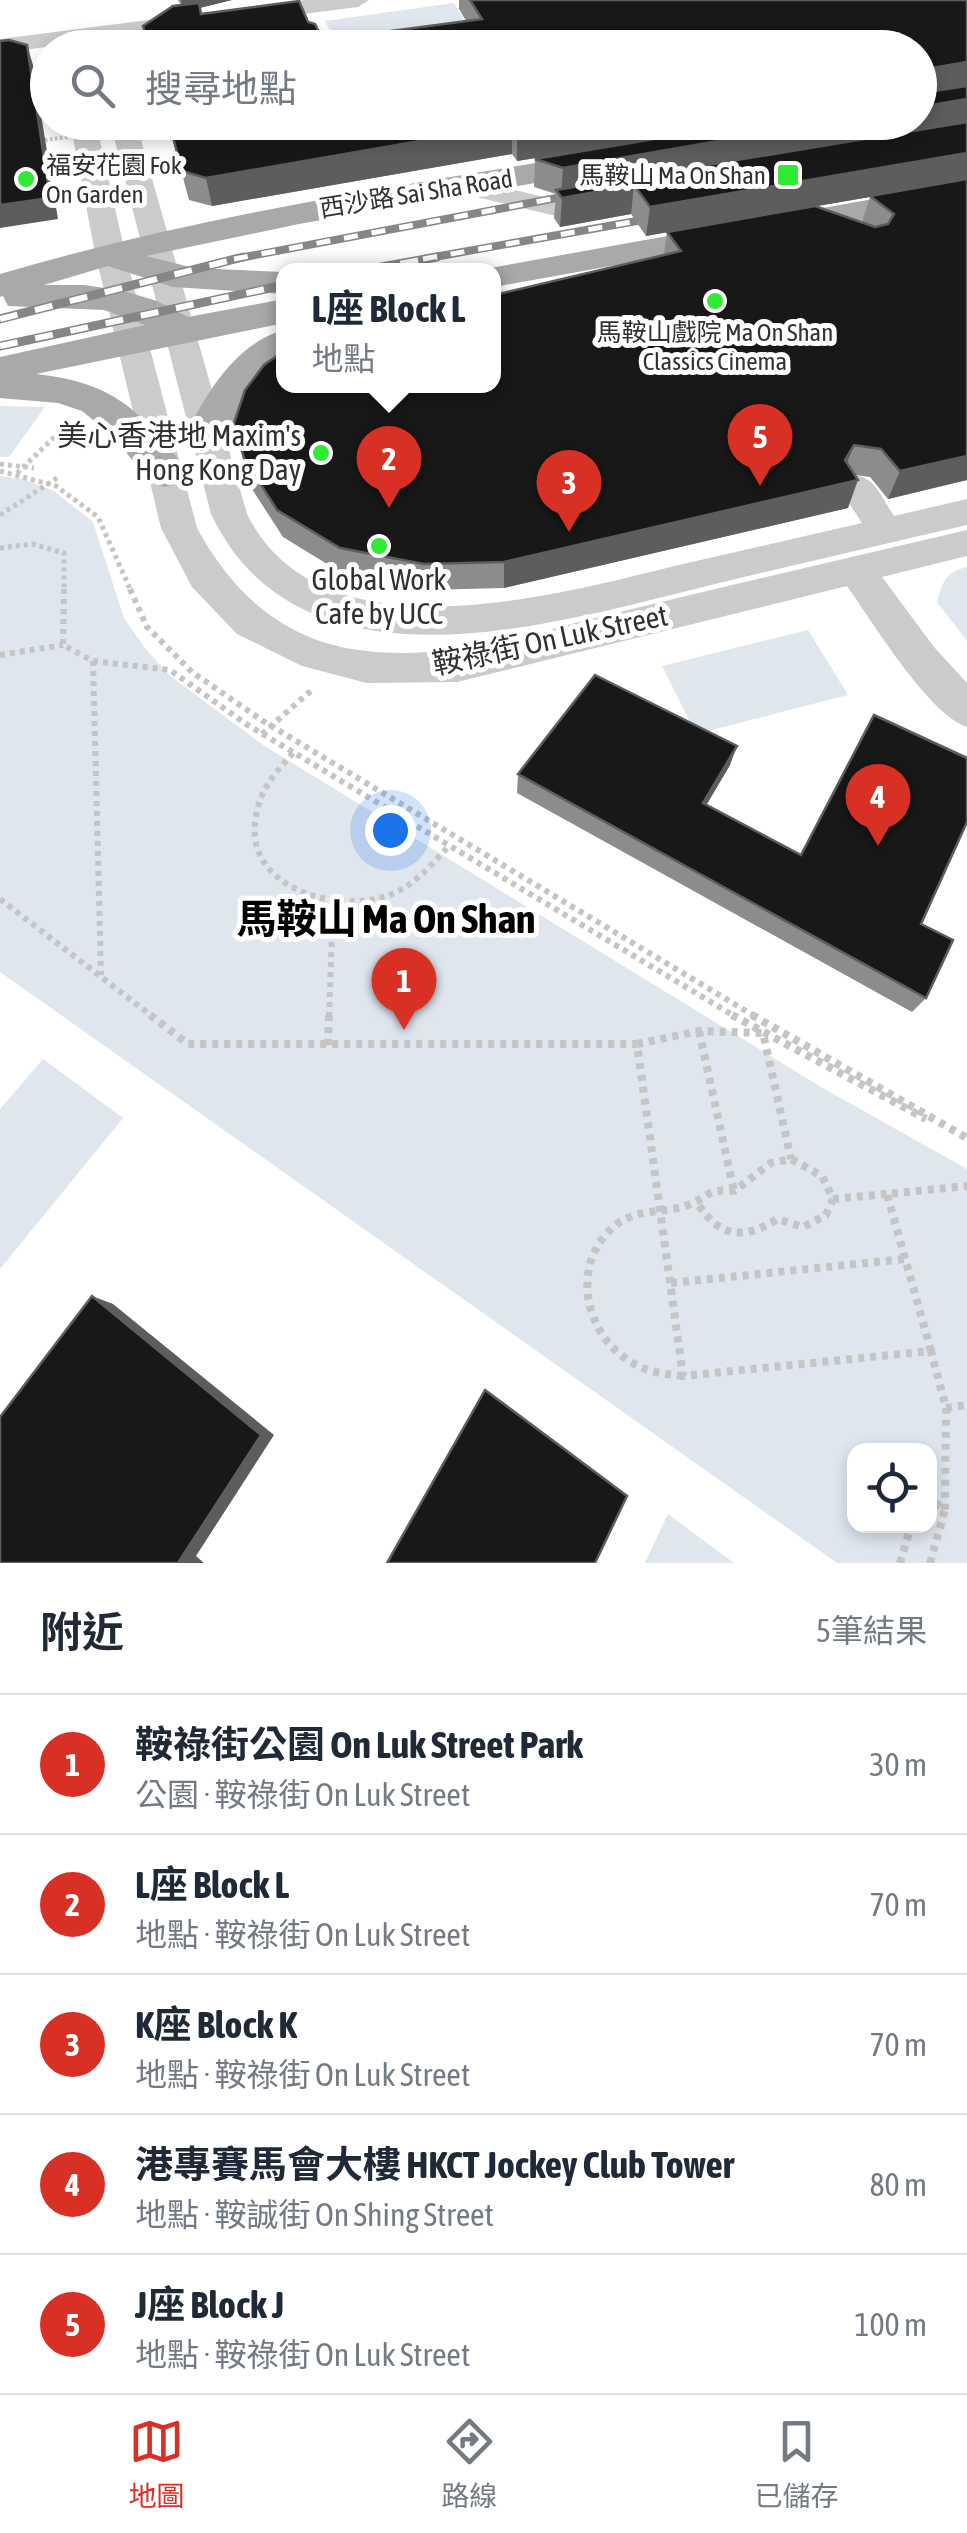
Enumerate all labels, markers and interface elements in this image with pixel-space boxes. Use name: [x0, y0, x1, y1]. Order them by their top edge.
search box: [30, 30, 937, 140]
icon: search: [65, 58, 120, 113]
text: 搜尋地點: [145, 67, 297, 110]
place label: 福安花園 Fok On Garden: [46, 151, 182, 208]
place label: 馬鞍山 Ma On Shan: [579, 161, 766, 189]
marker: 馬鞍山 Ma On Shan: [775, 162, 801, 188]
street label: 西沙路 Sai Sha Road: [317, 164, 515, 222]
marker: 福安花園 Fok On Garden: [15, 168, 37, 190]
popup: [276, 263, 501, 393]
text: L座 Block L: [311, 287, 466, 330]
marker: 馬鞍山戲院 Ma On Shan Classics Cinema: [704, 290, 726, 312]
place label: 馬鞍山戲院 Ma On Shan Classics Cinema: [597, 318, 833, 375]
text: 地點: [311, 340, 375, 377]
pin: 5: [728, 404, 792, 486]
place label: 美心香港地 Maxim's Hong Kong Day: [57, 418, 301, 486]
pin: 2: [356, 426, 422, 508]
marker: 美心香港地 Maxim's Hong Kong Day: [310, 442, 332, 464]
pin: 3: [536, 450, 602, 532]
marker: Global Work Cafe by UCC: [368, 535, 390, 557]
place label: Global Work Cafe by UCC: [312, 562, 446, 630]
street label: 鞍祿街 On Luk Street: [429, 597, 670, 681]
pin: 4: [846, 764, 910, 846]
your location: [365, 805, 416, 856]
district label: 馬鞍山 Ma On Shan: [237, 896, 535, 941]
pin: 1: [372, 948, 436, 1030]
map controls: [847, 1443, 937, 1533]
button: locate: [847, 1443, 937, 1533]
text: 附近: [40, 1608, 124, 1656]
text: 5筆結果: [816, 1612, 927, 1649]
text: 鞍祿街公園 On Luk Street Park: [135, 1723, 583, 1766]
text: 1: [65, 1746, 80, 1783]
text: 30 m: [869, 1746, 927, 1783]
text: 公園 · 鞍祿街 On Luk Street: [135, 1776, 470, 1813]
text: L座 Block L: [135, 1863, 289, 1906]
text: 2: [65, 1886, 80, 1923]
text: 70 m: [869, 1886, 927, 1923]
text: 地點 · 鞍祿街 On Luk Street: [135, 1916, 470, 1953]
text: K座 Block K: [135, 2003, 297, 2046]
text: 3: [65, 2026, 80, 2063]
text: 70 m: [869, 2026, 927, 2063]
text: 地點 · 鞍祿街 On Luk Street: [135, 2056, 470, 2093]
text: 港專賽馬會大樓 HKCT Jockey Club Tower: [135, 2143, 734, 2186]
text: 4: [65, 2166, 80, 2203]
text: 80 m: [869, 2166, 927, 2203]
text: 地點 · 鞍誠街 On Shing Street: [135, 2196, 494, 2233]
text: J座 Block J: [135, 2283, 284, 2326]
text: 5: [65, 2306, 80, 2343]
text: 100 m: [854, 2306, 927, 2343]
text: 地點 · 鞍祿街 On Luk Street: [135, 2336, 470, 2373]
tab: 地圖: [128, 2414, 185, 2514]
tab: 路線: [441, 2414, 498, 2514]
tab: 已儲存: [754, 2414, 839, 2514]

